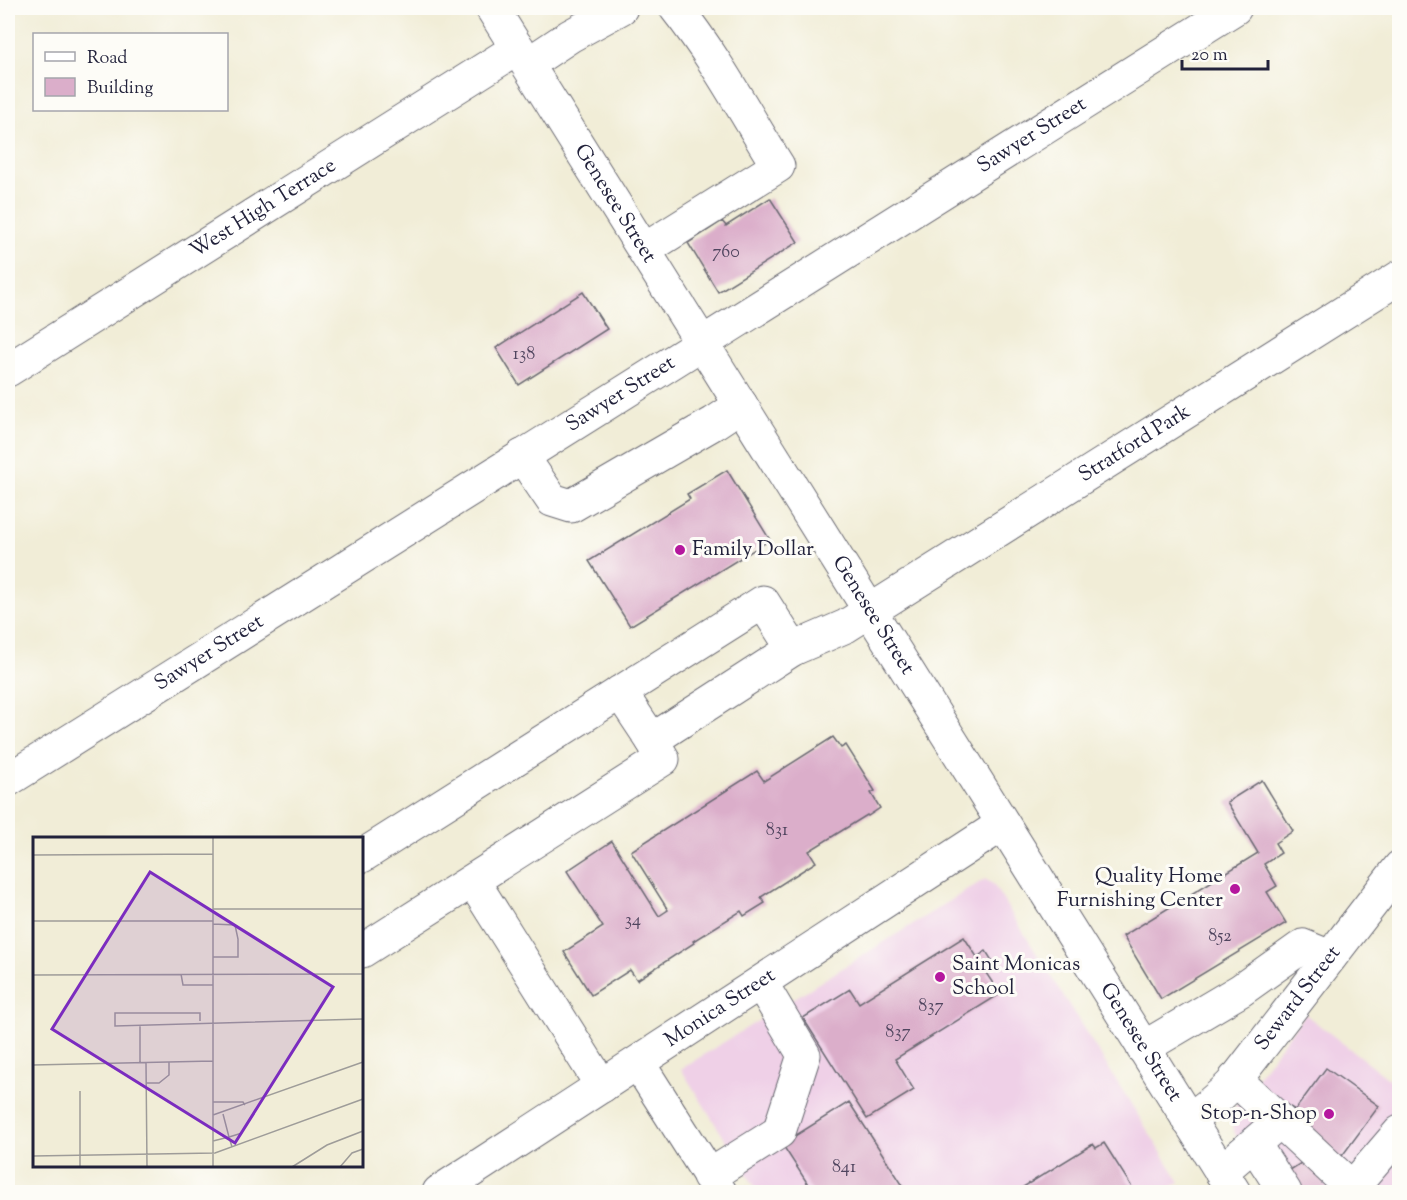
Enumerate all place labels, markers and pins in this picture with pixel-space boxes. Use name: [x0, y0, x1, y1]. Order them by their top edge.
place label: Family Dollar: [692, 535, 814, 565]
marker: Family Dollar: [673, 543, 687, 557]
place label: Quality Home Furnishing Center: [1057, 862, 1223, 916]
marker: Quality Home Furnishing Center: [1228, 882, 1242, 896]
place label: Saint Monicas School: [952, 950, 1080, 1004]
marker: Saint Monicas School: [933, 970, 947, 984]
place label: Stop-n-Shop: [1200, 1099, 1317, 1129]
marker: Stop-n-Shop: [1322, 1107, 1336, 1121]

